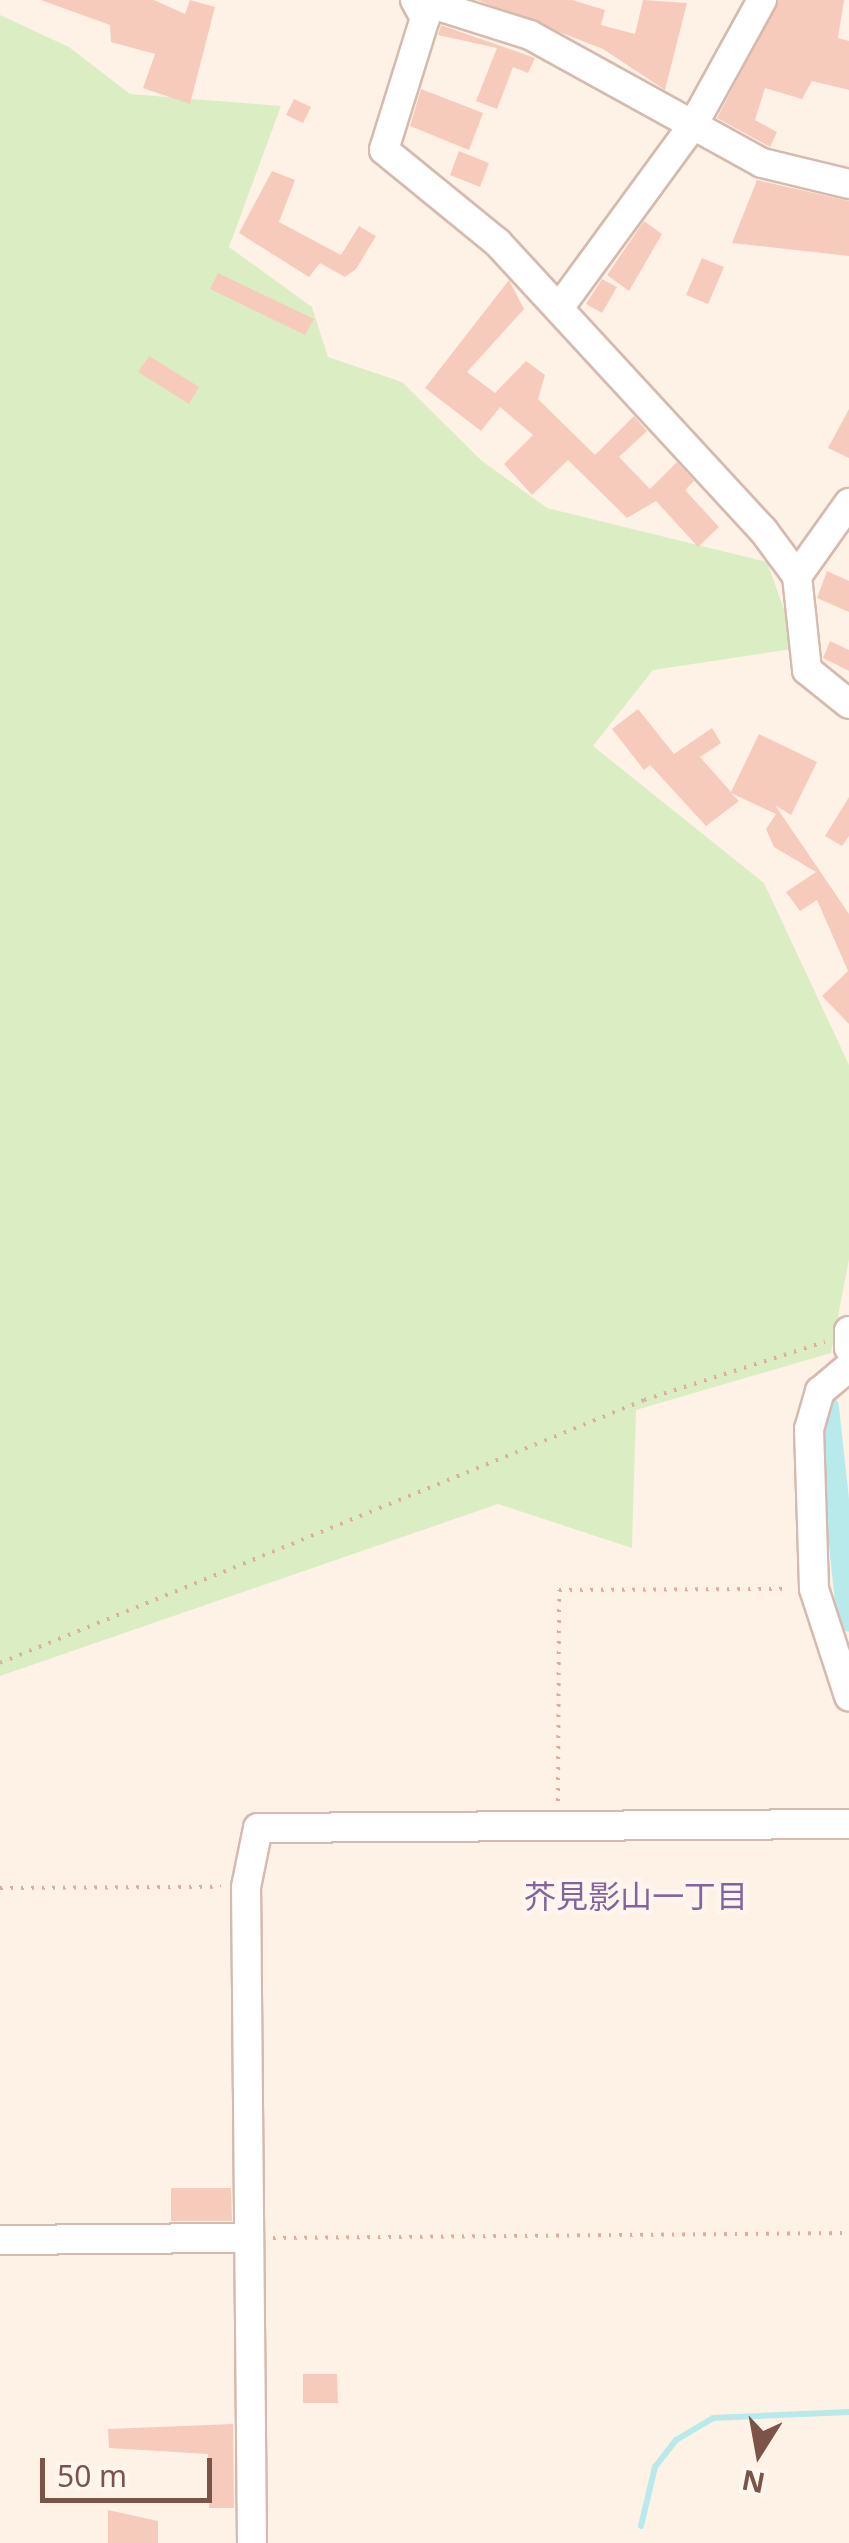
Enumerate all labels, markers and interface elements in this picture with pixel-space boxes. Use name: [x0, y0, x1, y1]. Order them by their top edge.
district label: 芥見影山一丁目: [524, 1877, 748, 1915]
north arrow: [709, 2403, 809, 2503]
scale bar: [45, 2438, 218, 2500]
text: 50 m: [57, 2455, 127, 2496]
text: N: [738, 2462, 768, 2503]

